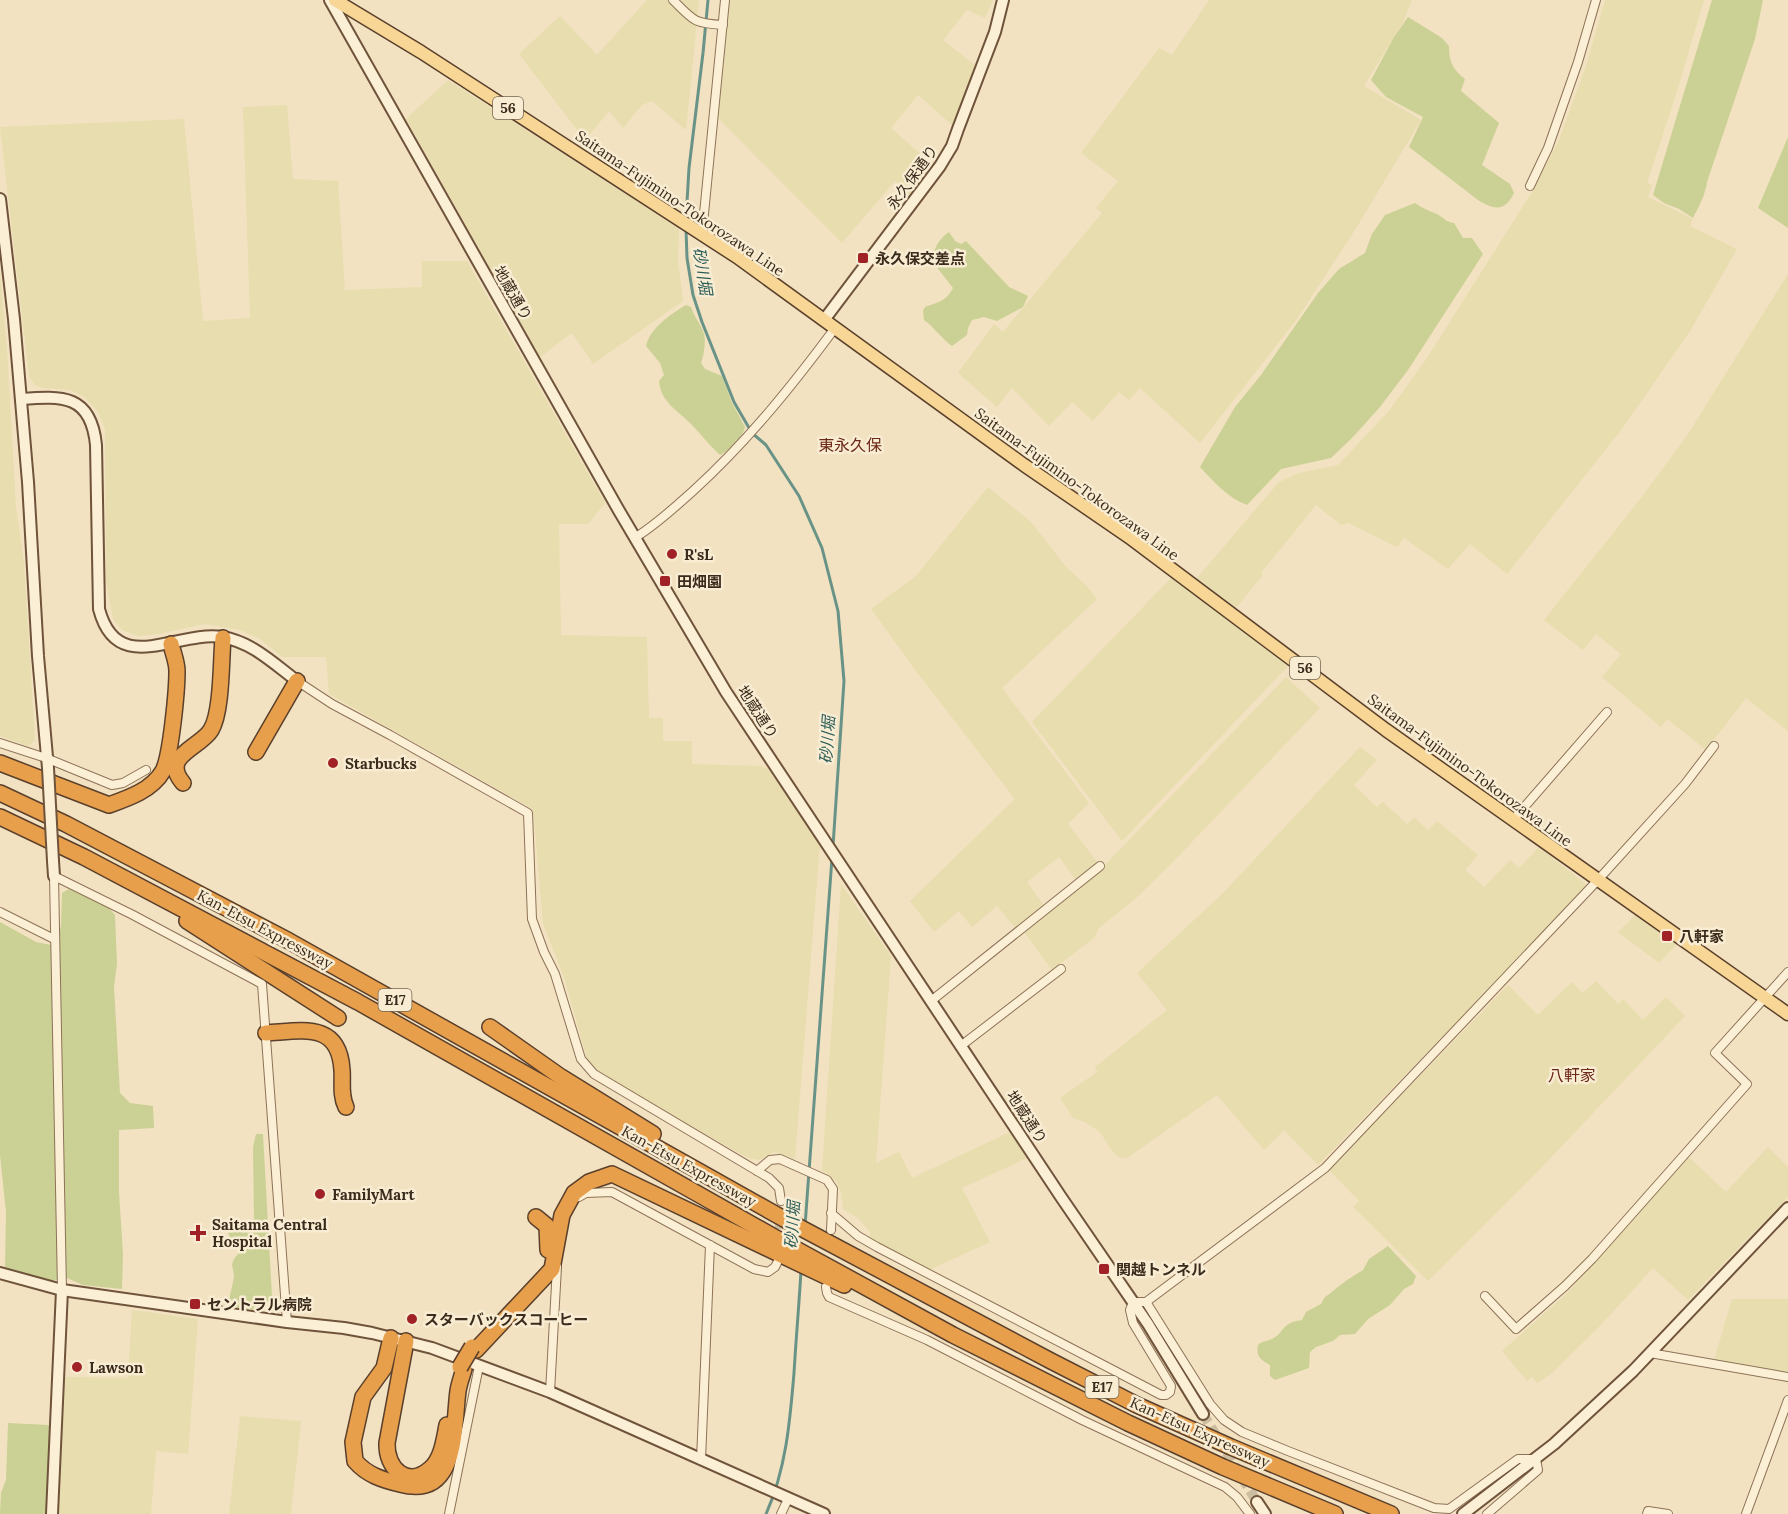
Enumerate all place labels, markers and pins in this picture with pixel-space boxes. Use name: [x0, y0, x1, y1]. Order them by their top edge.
place label: 永久保交差点: [875, 249, 965, 268]
marker: 永久保交差点: [856, 251, 870, 265]
place label: R'sL: [684, 545, 713, 564]
marker: R'sL: [665, 547, 679, 561]
place label: 田畑園: [677, 572, 722, 591]
marker: 田畑園: [658, 574, 672, 588]
place label: Starbucks: [345, 754, 417, 773]
marker: Starbucks: [326, 756, 340, 770]
place label: 八軒家: [1679, 927, 1724, 946]
marker: 八軒家: [1660, 929, 1674, 943]
place label: FamilyMart: [332, 1185, 415, 1204]
marker: FamilyMart: [313, 1187, 327, 1201]
place label: Saitama Central Hospital: [212, 1215, 327, 1251]
marker: Saitama Central Hospital: [189, 1224, 207, 1242]
place label: 関越トンネル: [1116, 1260, 1206, 1279]
marker: 関越トンネル: [1097, 1262, 1111, 1276]
place label: セントラル病院: [207, 1295, 312, 1314]
marker: セントラル病院: [188, 1297, 202, 1311]
place label: スターバックスコーヒー: [424, 1310, 588, 1329]
marker: スターバックスコーヒー: [405, 1312, 419, 1326]
place label: Lawson: [89, 1358, 144, 1377]
marker: Lawson: [70, 1360, 84, 1374]

